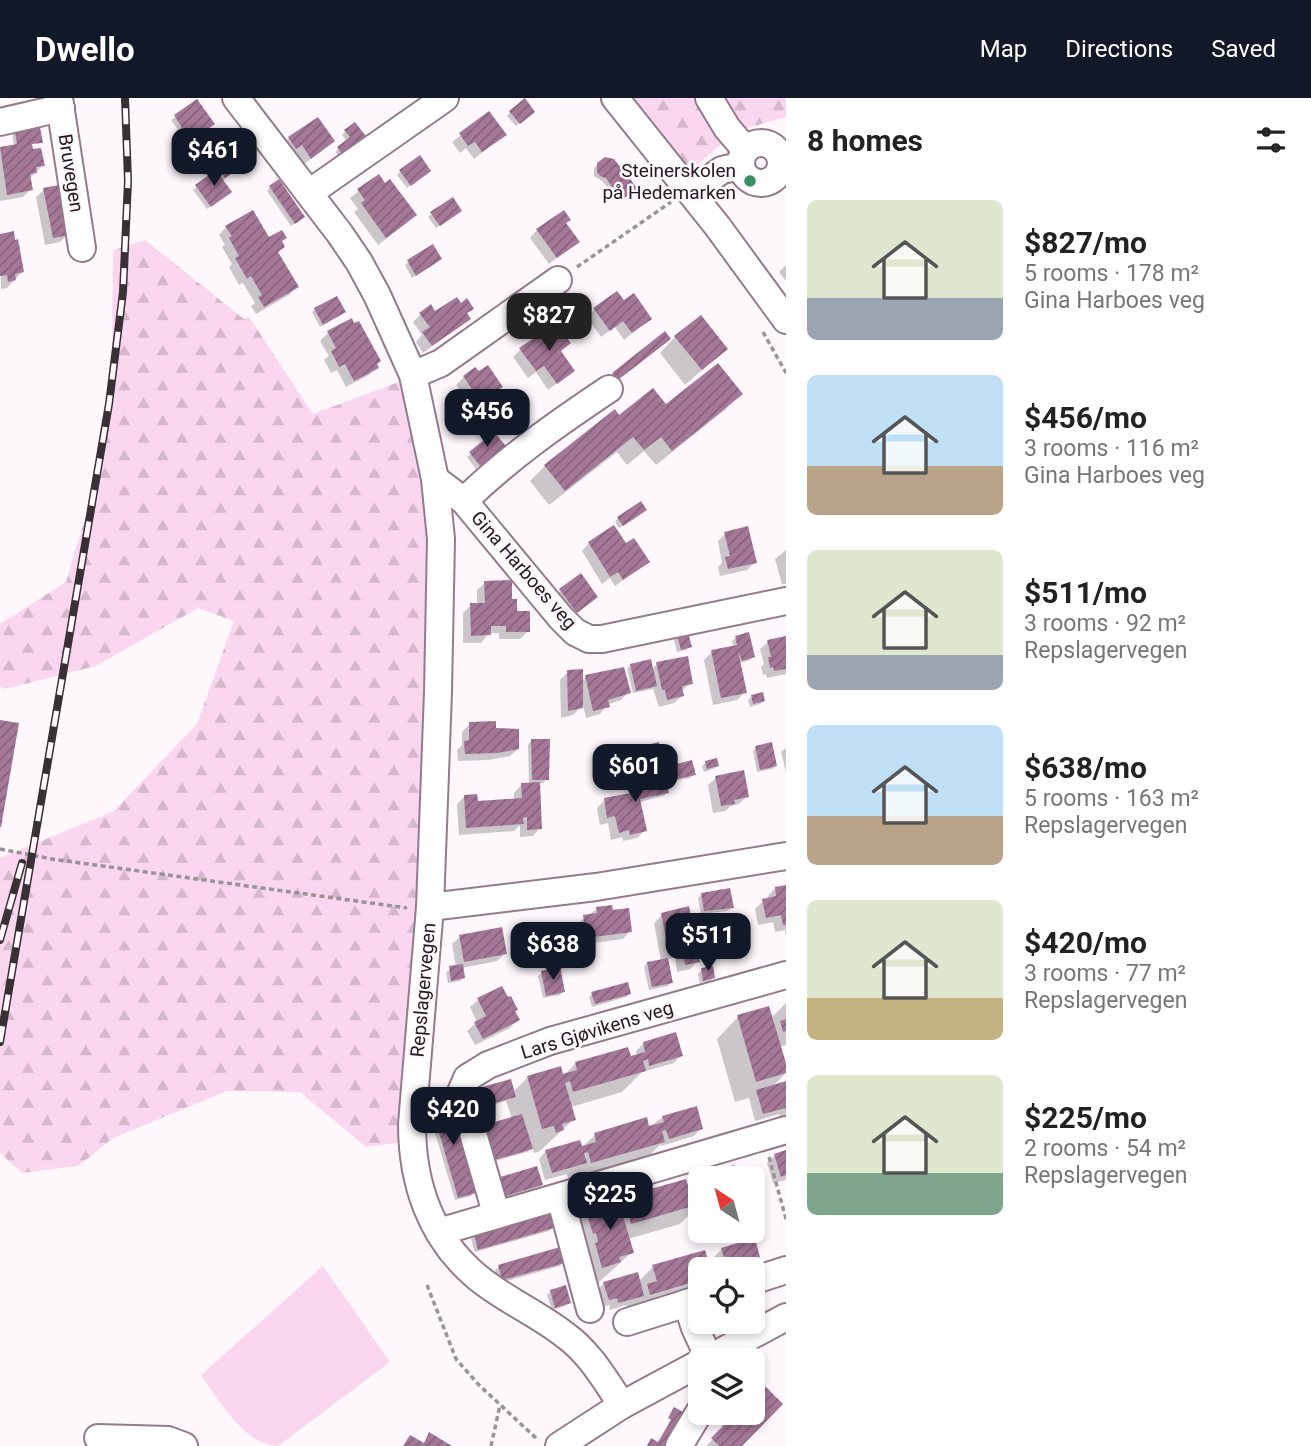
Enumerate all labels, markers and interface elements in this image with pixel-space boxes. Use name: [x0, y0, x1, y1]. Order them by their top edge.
text: Dwello: [35, 30, 135, 69]
text: Map: [980, 35, 1027, 63]
text: Directions: [1065, 35, 1173, 63]
text: Saved: [1211, 35, 1276, 63]
icon: filters: [1252, 121, 1290, 159]
text: 8 homes: [807, 123, 923, 158]
pin: $461: [173, 129, 255, 188]
street label: Bruvegen: [53, 132, 89, 214]
text: $461: [188, 137, 240, 164]
place label: Steinerskolen på Hedemarken: [602, 159, 736, 204]
marker: Steinerskolen på Hedemarken: [742, 173, 758, 189]
text: $827/mo: [1024, 225, 1147, 260]
icon: home: [863, 228, 947, 312]
text: 5 rooms · 178 m²: [1024, 260, 1199, 287]
text: Gina Harboes veg: [1024, 287, 1205, 314]
pin: $827: [508, 294, 590, 353]
text: $827: [523, 302, 575, 329]
pin: $456: [446, 390, 528, 449]
text: $456: [461, 398, 513, 425]
text: $456/mo: [1024, 400, 1147, 435]
icon: home: [863, 403, 947, 487]
text: 3 rooms · 116 m²: [1024, 435, 1199, 462]
text: Gina Harboes veg: [1024, 462, 1205, 489]
street label: Gina Harboes veg: [466, 506, 582, 634]
text: $511/mo: [1024, 575, 1147, 610]
icon: home: [863, 578, 947, 662]
text: 3 rooms · 92 m²: [1024, 610, 1186, 637]
text: Repslagervegen: [1024, 637, 1187, 664]
pin: $601: [594, 744, 676, 804]
text: $638/mo: [1024, 750, 1147, 785]
text: $601: [609, 753, 661, 780]
icon: home: [863, 753, 947, 837]
text: 5 rooms · 163 m²: [1024, 785, 1199, 812]
text: Repslagervegen: [1024, 812, 1187, 839]
pin: $511: [667, 914, 749, 973]
street label: Repslagervegen: [406, 922, 440, 1058]
pin: $638: [512, 922, 594, 982]
text: $511: [682, 922, 734, 949]
text: $420/mo: [1024, 925, 1147, 960]
icon: home: [863, 928, 947, 1012]
text: $638: [527, 931, 579, 958]
text: 3 rooms · 77 m²: [1024, 960, 1186, 987]
text: Repslagervegen: [1024, 987, 1187, 1014]
street label: Lars Gjøvikens veg: [518, 996, 676, 1064]
pin: $420: [412, 1088, 494, 1147]
text: $420: [427, 1096, 479, 1123]
text: $225/mo: [1024, 1100, 1147, 1135]
icon: home: [863, 1103, 947, 1187]
text: 2 rooms · 54 m²: [1024, 1135, 1186, 1162]
text: Repslagervegen: [1024, 1162, 1187, 1189]
north arrow: [688, 1166, 765, 1242]
map controls: [688, 1166, 765, 1425]
pin: $225: [569, 1172, 651, 1232]
text: $225: [584, 1181, 636, 1208]
button: locate: [688, 1257, 765, 1334]
button: layers: [688, 1348, 765, 1425]

